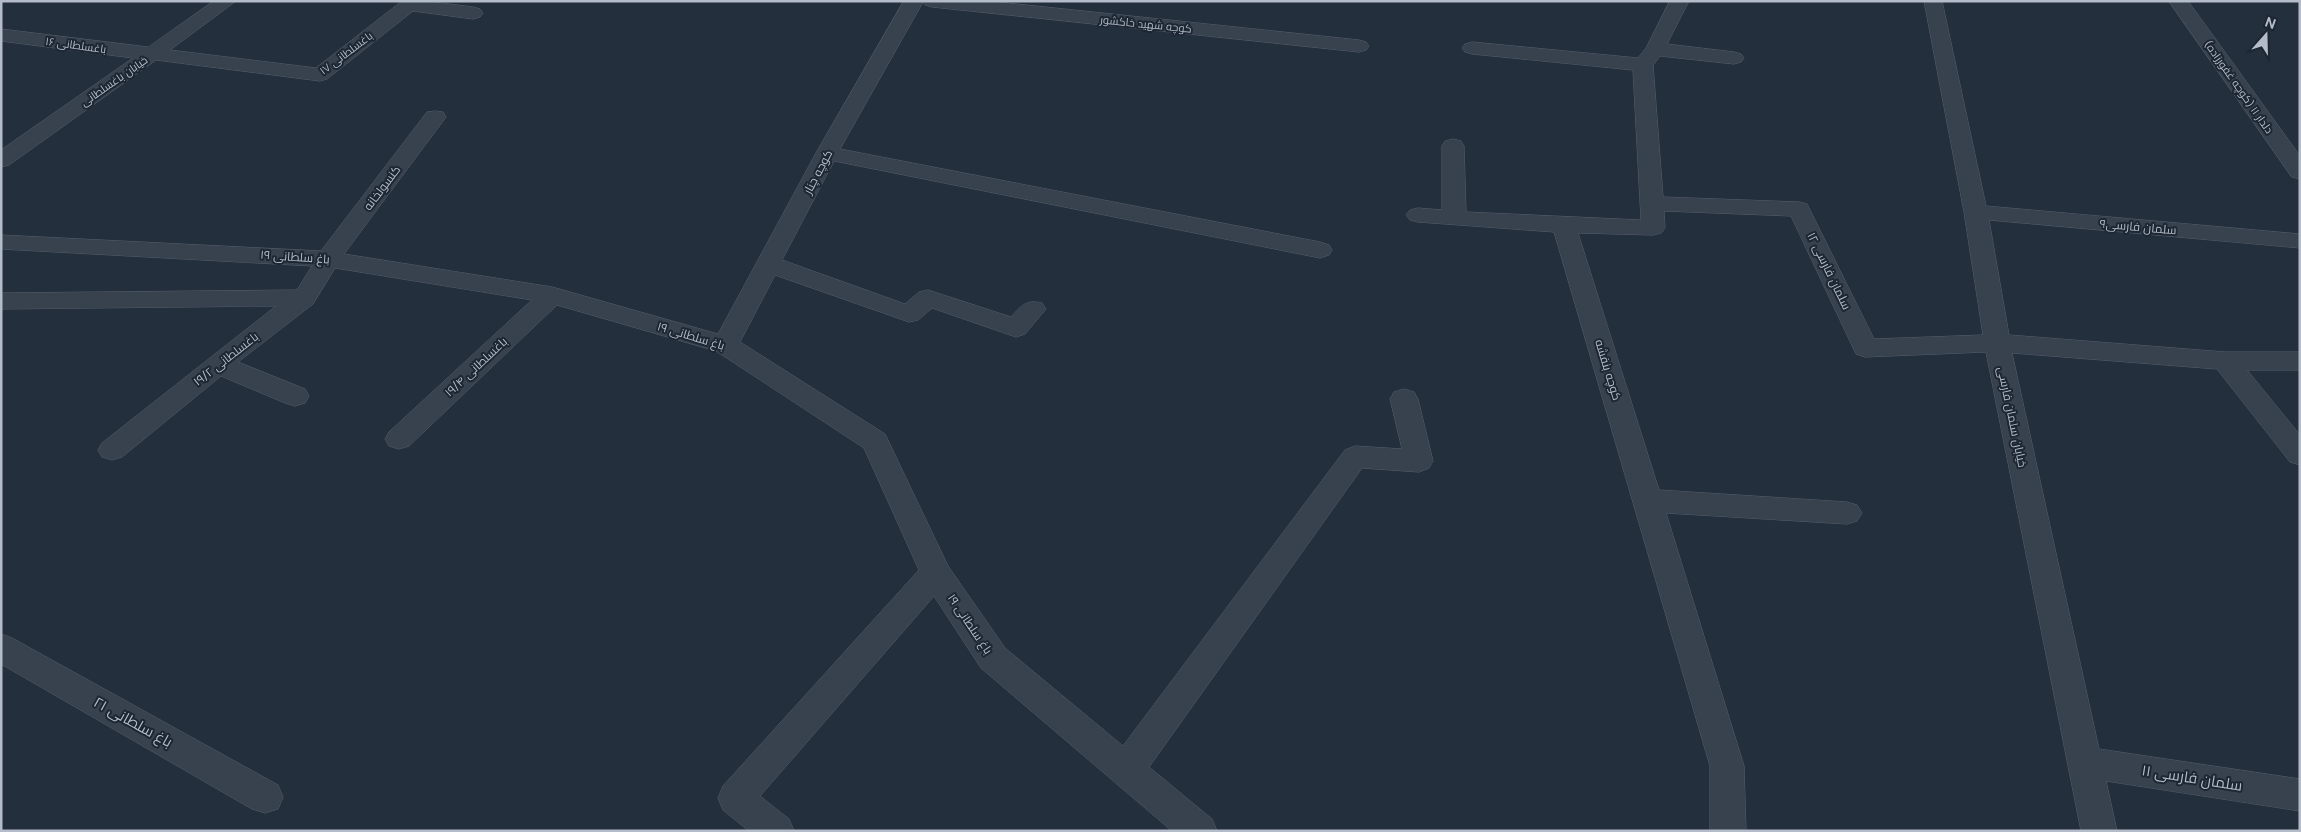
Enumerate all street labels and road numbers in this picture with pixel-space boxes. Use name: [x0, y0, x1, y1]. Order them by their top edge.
street label: کوچه شهید خاکشور: [1099, 12, 1193, 36]
street label: باغسلطانی ۱۷: [317, 28, 375, 78]
street label: باغسلطانی ۱۶: [45, 34, 107, 56]
street label: دلدار ۱۱ (کوچه غفورزاده): [2202, 38, 2276, 136]
street label: خیابان باغسلطانی: [78, 53, 150, 109]
street label: کوچه چنار: [799, 147, 837, 198]
street label: کنسولخانه: [360, 162, 404, 214]
street label: سلمان فارسی۹: [2099, 216, 2177, 238]
street label: سلمان فارسی ۱۲: [1803, 230, 1855, 312]
street label: باغ سلطانی ۱۹: [260, 247, 330, 267]
street label: باغ سلطانی ۱۹: [655, 318, 727, 354]
street label: باغسلطانی ۱۹/۲: [190, 329, 262, 389]
street label: باغسلطانی ۱۹/۴: [441, 334, 511, 400]
street label: کوچه بنفشه: [1590, 338, 1625, 403]
street label: خیابان سلمان فارسی: [1994, 365, 2030, 469]
street label: باغ سلطانی ۱۹: [944, 591, 996, 657]
street label: باغ سلطانی ۲۱: [90, 692, 176, 753]
street label: سلمان فارسی ۱۱: [2140, 760, 2244, 796]

